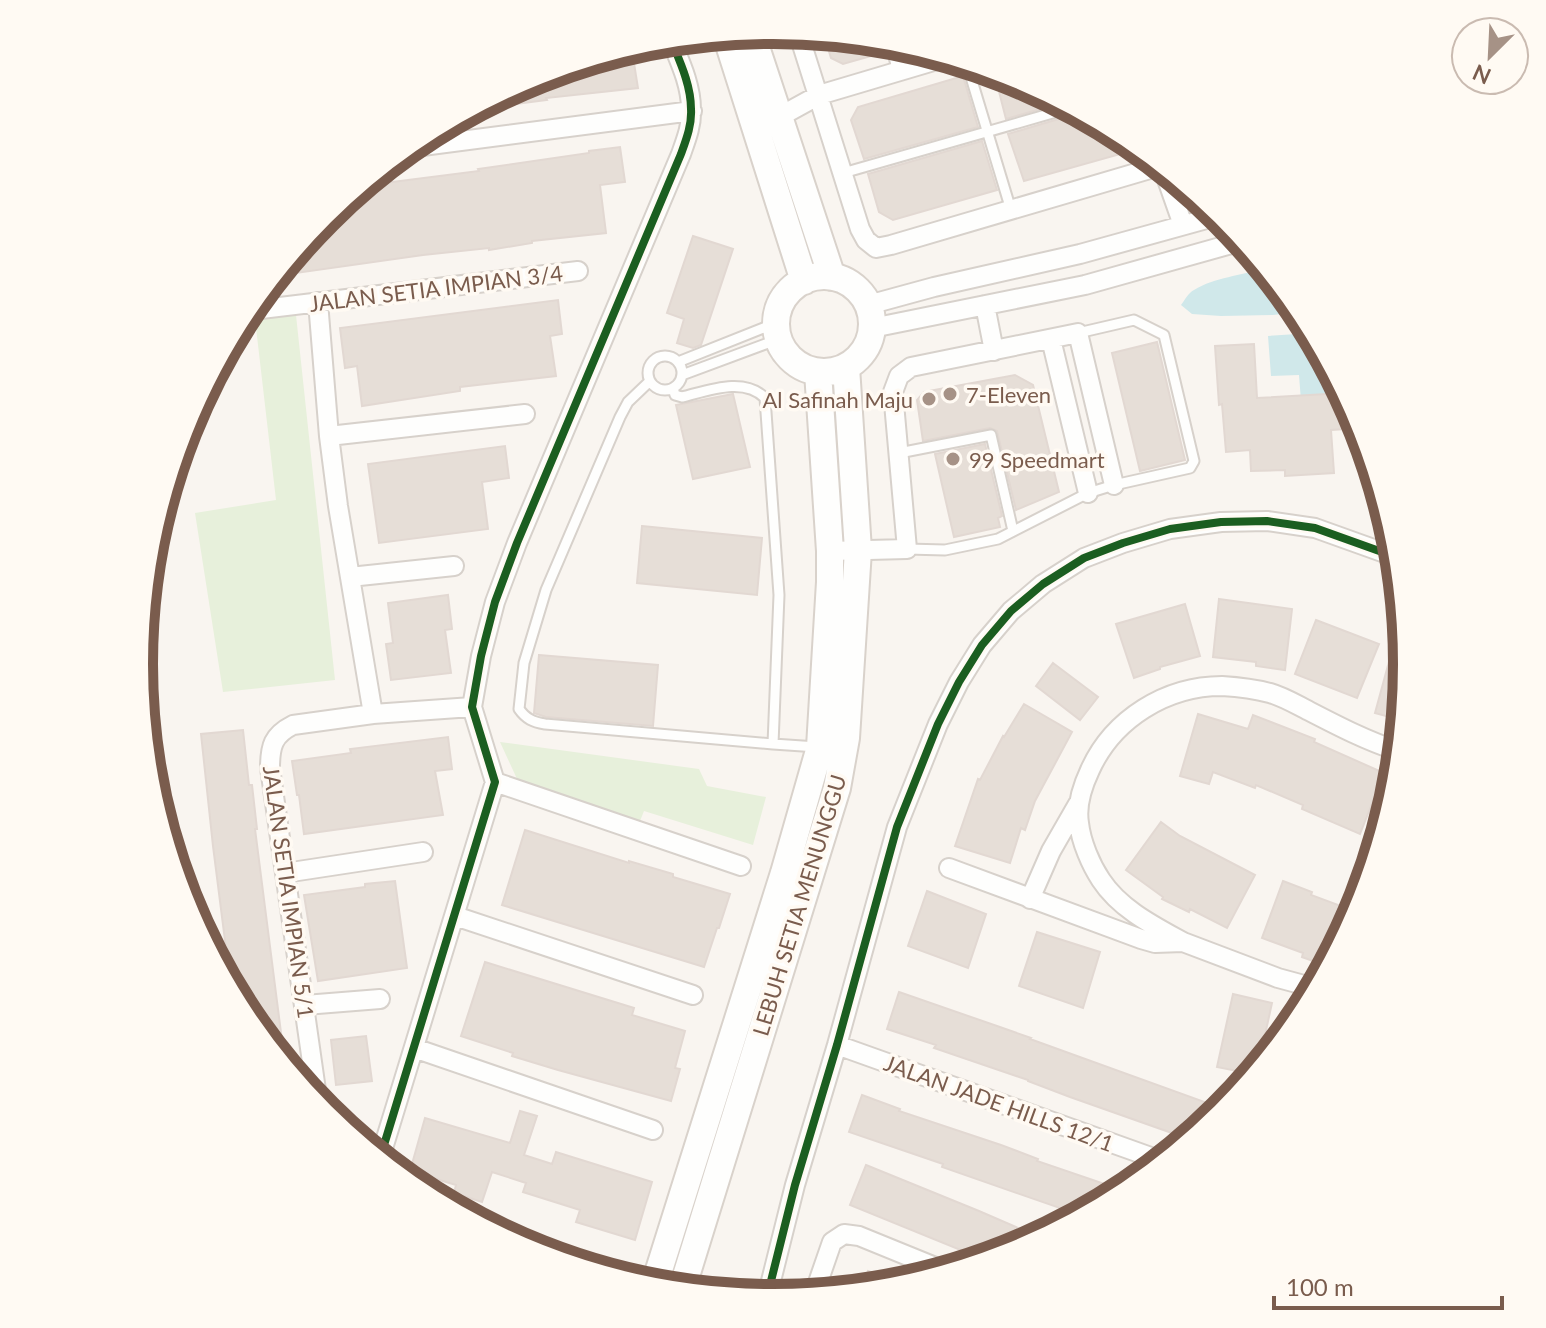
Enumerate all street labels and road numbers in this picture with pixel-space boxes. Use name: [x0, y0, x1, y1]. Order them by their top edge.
street label: JALAN SETIA IMPIAN 3/4: [308, 259, 564, 317]
street label: JALAN SETIA IMPIAN 5/1: [258, 764, 320, 1020]
street label: LEBUH SETIA MENUNGGU: [746, 771, 852, 1039]
street label: JALAN JADE HILLS 12/1: [881, 1049, 1117, 1157]

